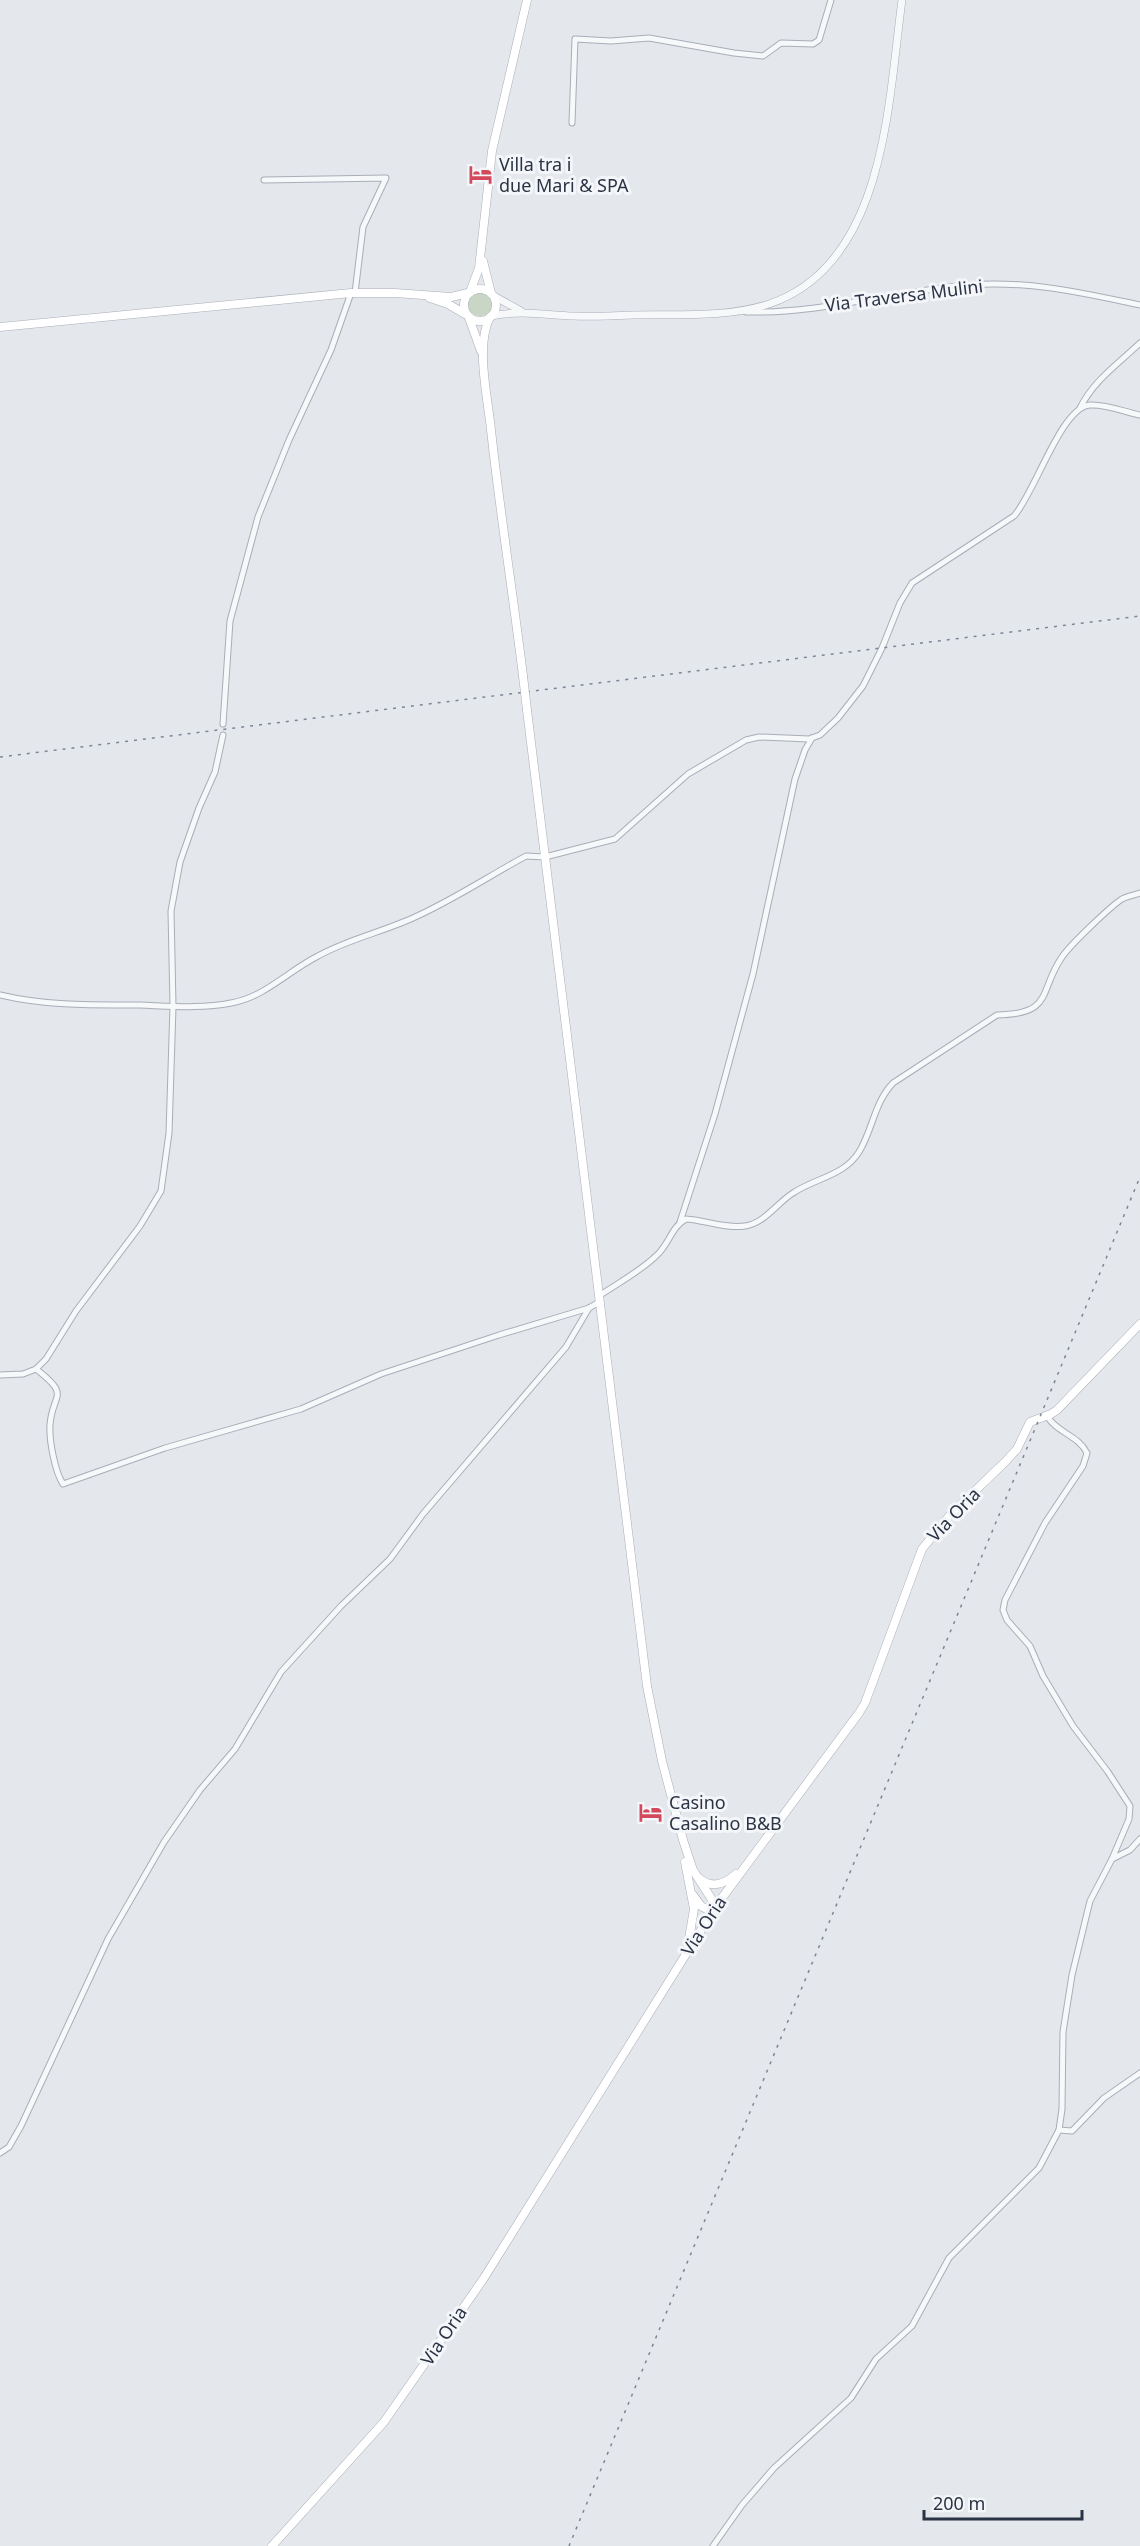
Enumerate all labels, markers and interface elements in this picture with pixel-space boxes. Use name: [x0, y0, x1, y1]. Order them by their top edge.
place label: Villa tra i due Mari & SPA: [499, 152, 629, 197]
hotel icon: Villa tra i due Mari & SPA: [468, 162, 494, 188]
street label: Via Traversa Mulini: [823, 273, 984, 317]
street label: Via Oria: [922, 1482, 985, 1547]
place label: Casino Casalino B&B: [669, 1790, 782, 1835]
hotel icon: Casino Casalino B&B: [638, 1800, 664, 1826]
street label: Via Oria: [675, 1891, 731, 1960]
street label: Via Oria: [415, 2301, 472, 2370]
scale bar: [924, 2483, 1082, 2521]
text: 200 m: [933, 2491, 985, 2515]

